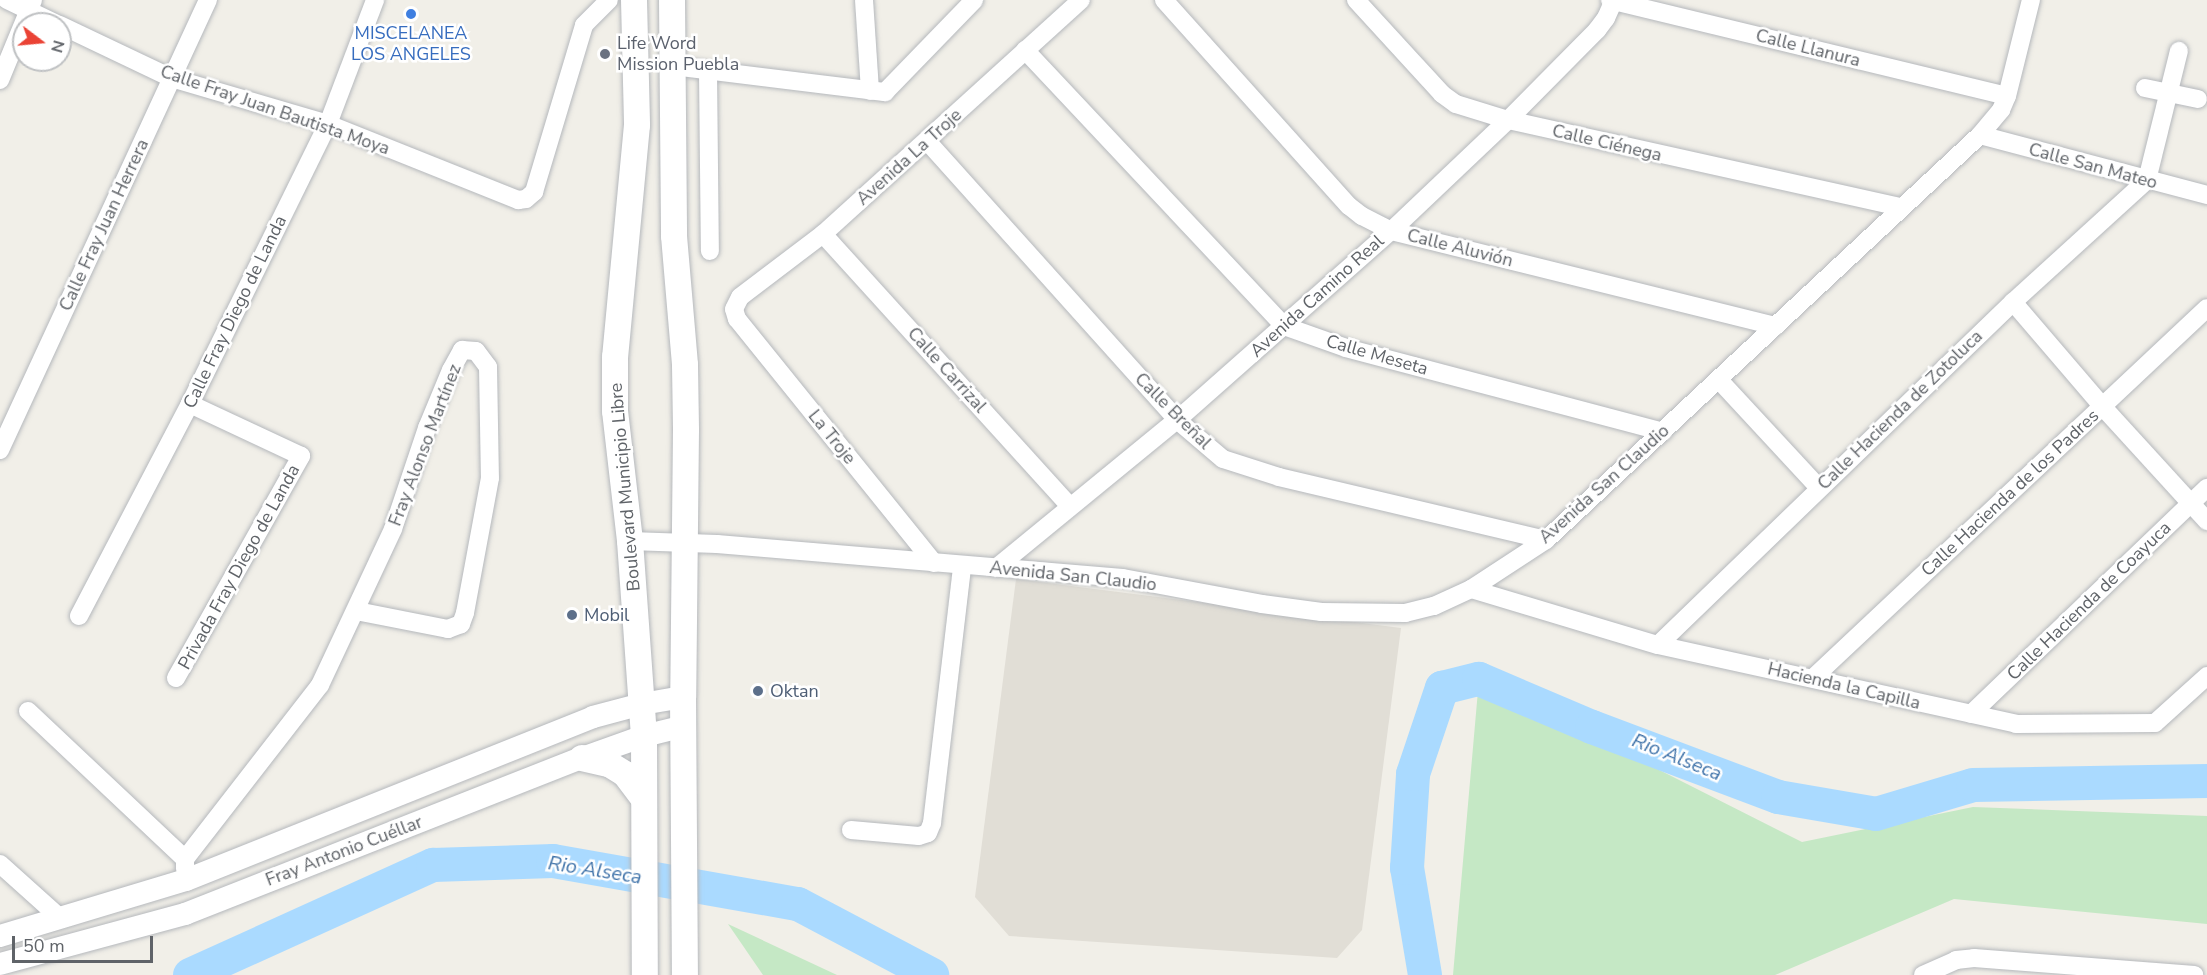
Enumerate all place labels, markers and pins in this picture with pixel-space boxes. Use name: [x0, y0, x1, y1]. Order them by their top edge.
marker: MISCELANEA LOS ANGELES: [404, 7, 418, 21]
place label: MISCELANEA LOS ANGELES: [351, 23, 471, 66]
place label: Life Word Mission Puebla: [617, 33, 739, 76]
marker: Life Word Mission Puebla: [598, 47, 612, 61]
place label: Mobil: [584, 604, 629, 626]
marker: Mobil: [565, 608, 579, 622]
place label: Oktan: [770, 680, 819, 702]
marker: Oktan: [751, 684, 765, 698]

